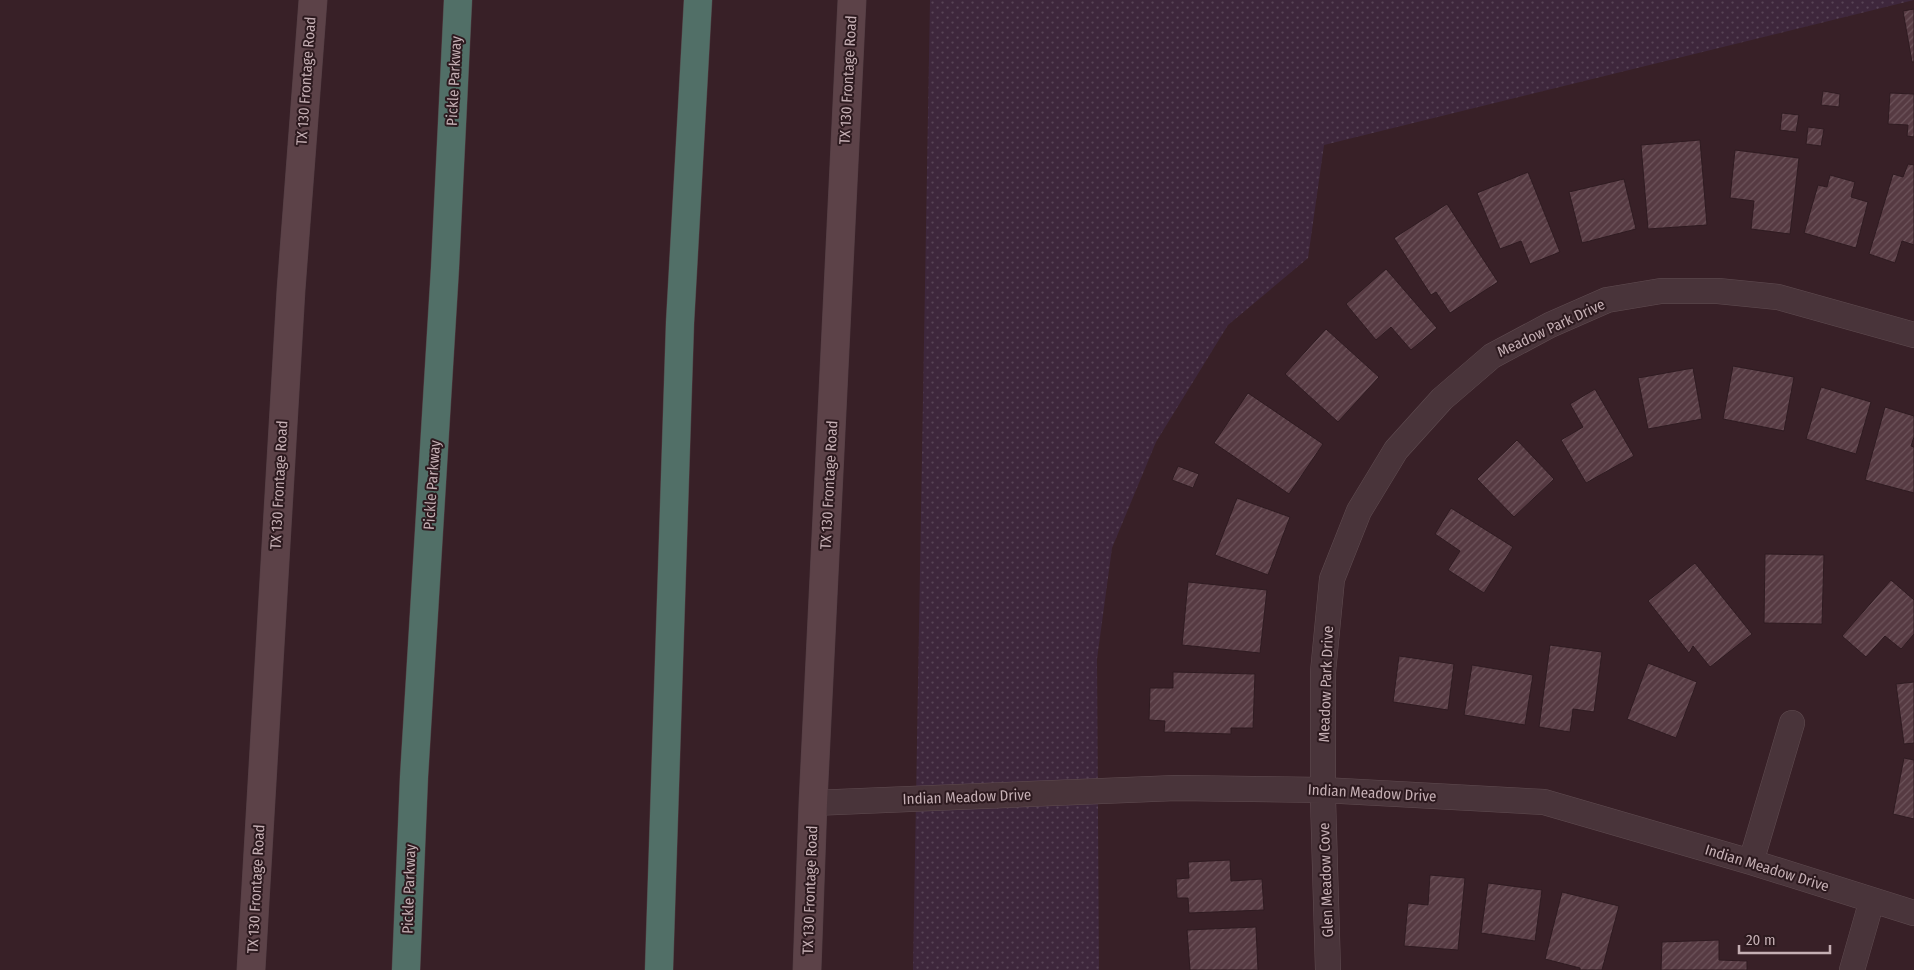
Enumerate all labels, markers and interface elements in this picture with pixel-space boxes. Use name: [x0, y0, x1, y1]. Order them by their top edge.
street label: TX 130 Frontage Road: [836, 15, 860, 145]
street label: TX 130 Frontage Road: [293, 16, 319, 146]
street label: Pickle Parkway: [443, 35, 465, 126]
street label: Meadow Park Drive: [1494, 295, 1608, 361]
street label: TX 130 Frontage Road: [267, 420, 291, 550]
street label: TX 130 Frontage Road: [817, 420, 841, 550]
street label: Pickle Parkway: [420, 439, 444, 530]
street label: Meadow Park Drive: [1315, 625, 1337, 743]
street label: Indian Meadow Drive: [1307, 781, 1437, 805]
street label: Indian Meadow Drive: [902, 786, 1032, 808]
street label: Glen Meadow Cove: [1315, 822, 1337, 938]
street label: TX 130 Frontage Road: [244, 824, 268, 954]
street label: TX 130 Frontage Road: [799, 825, 821, 955]
street label: Indian Meadow Drive: [1703, 841, 1831, 895]
street label: Pickle Parkway: [398, 843, 420, 934]
scale bar: [1739, 922, 1830, 954]
text: 20 m: [1746, 931, 1776, 949]

